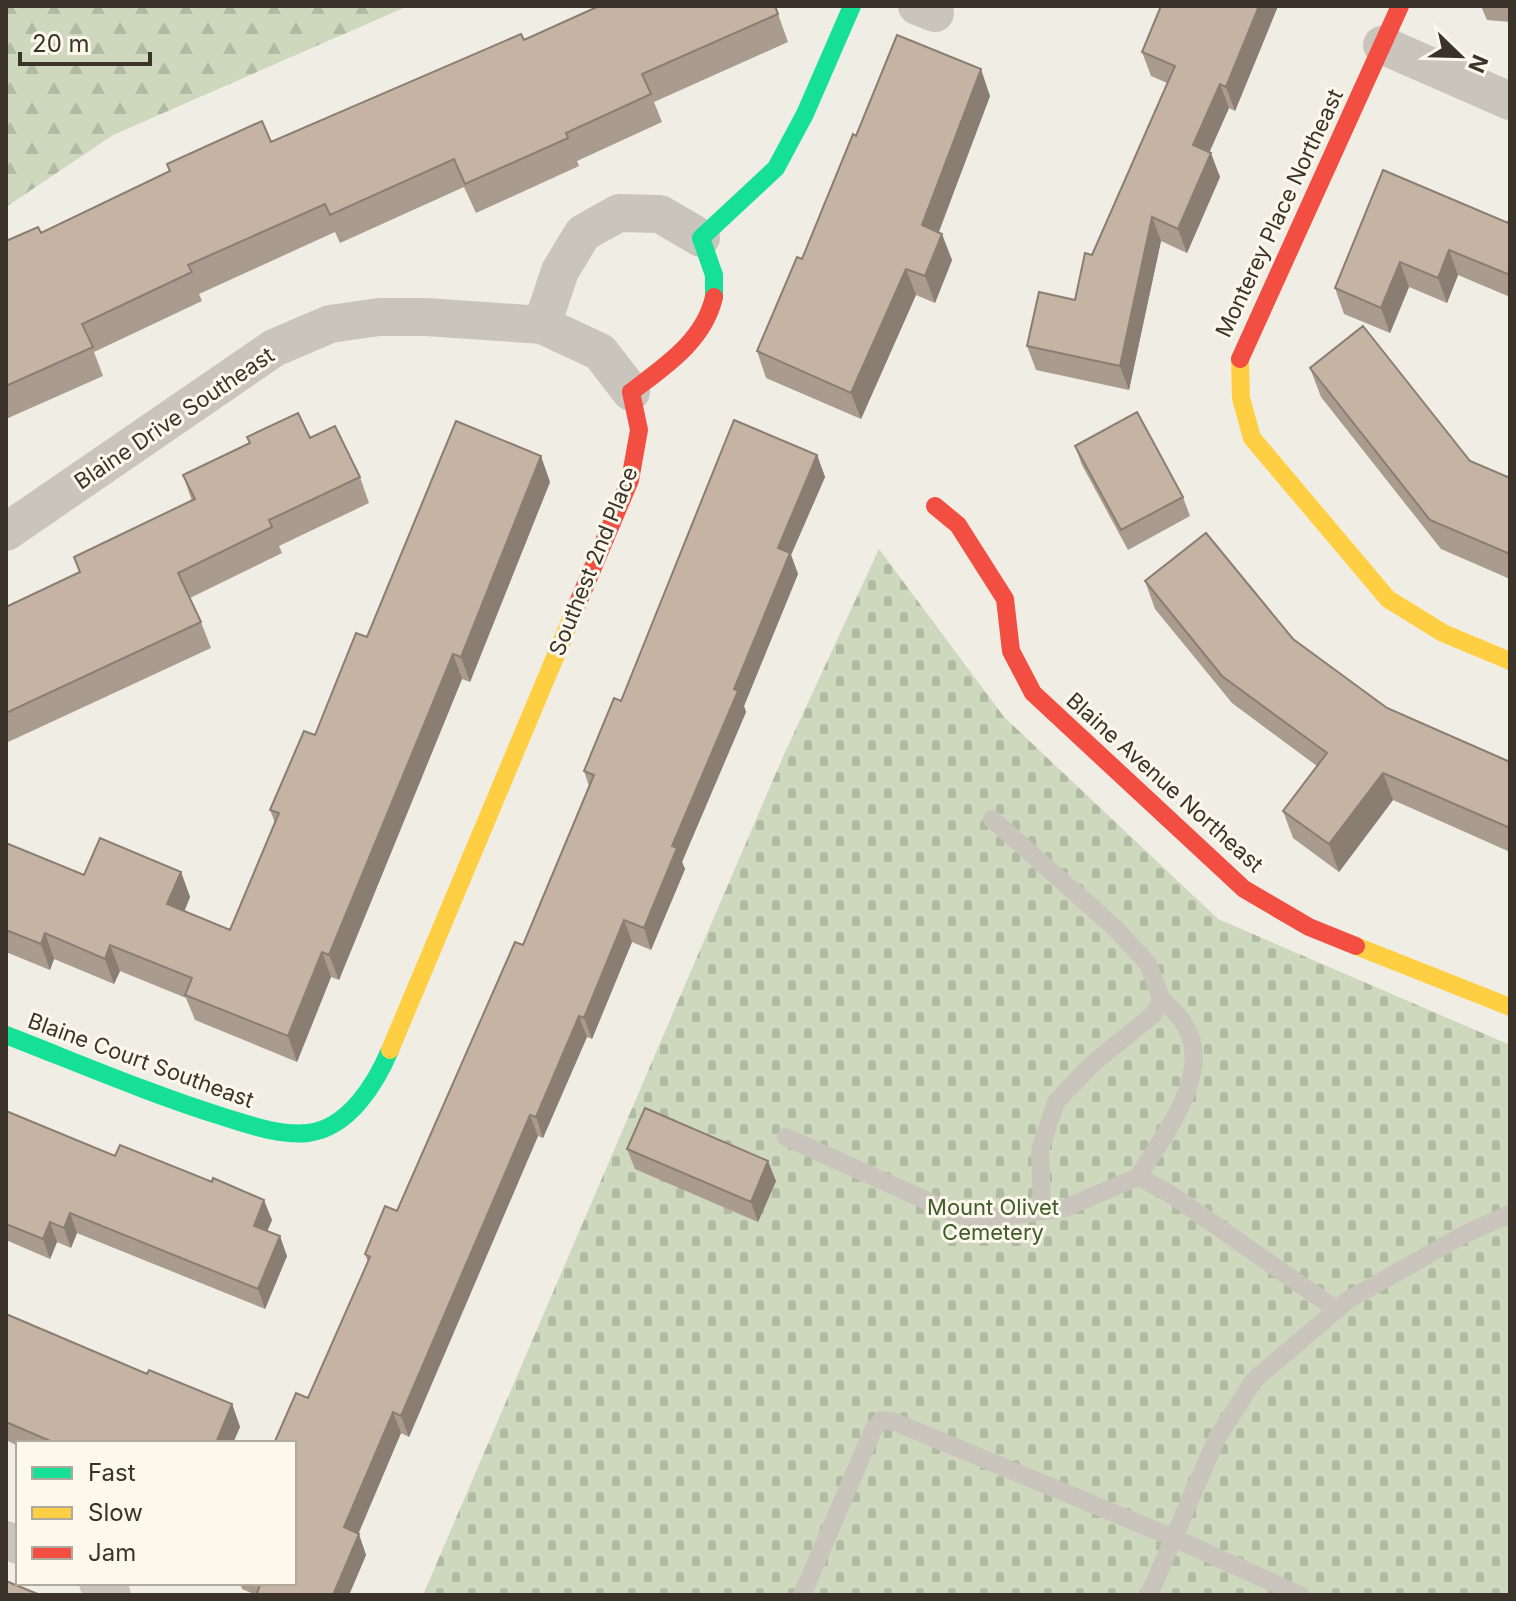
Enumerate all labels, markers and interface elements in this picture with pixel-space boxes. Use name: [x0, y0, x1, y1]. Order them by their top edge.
scale bar: [20, 16, 150, 66]
north arrow: [1420, 16, 1500, 96]
text: 20 m: [32, 29, 90, 58]
text: N: [1463, 51, 1494, 77]
street label: Monterey Place Northeast: [1210, 85, 1348, 341]
street label: Blaine Drive Southeast: [69, 342, 279, 494]
street label: Southest 2nd Place: [543, 463, 643, 659]
street label: Blaine Avenue Northeast: [1061, 687, 1269, 877]
street label: Blaine Court Southeast: [25, 1007, 257, 1113]
park label: Mount Olivet Cemetery: [927, 1194, 1059, 1245]
legend: [16, 1441, 296, 1585]
text: Fast: [88, 1458, 136, 1487]
text: Slow: [88, 1498, 143, 1527]
text: Jam: [88, 1538, 136, 1567]

